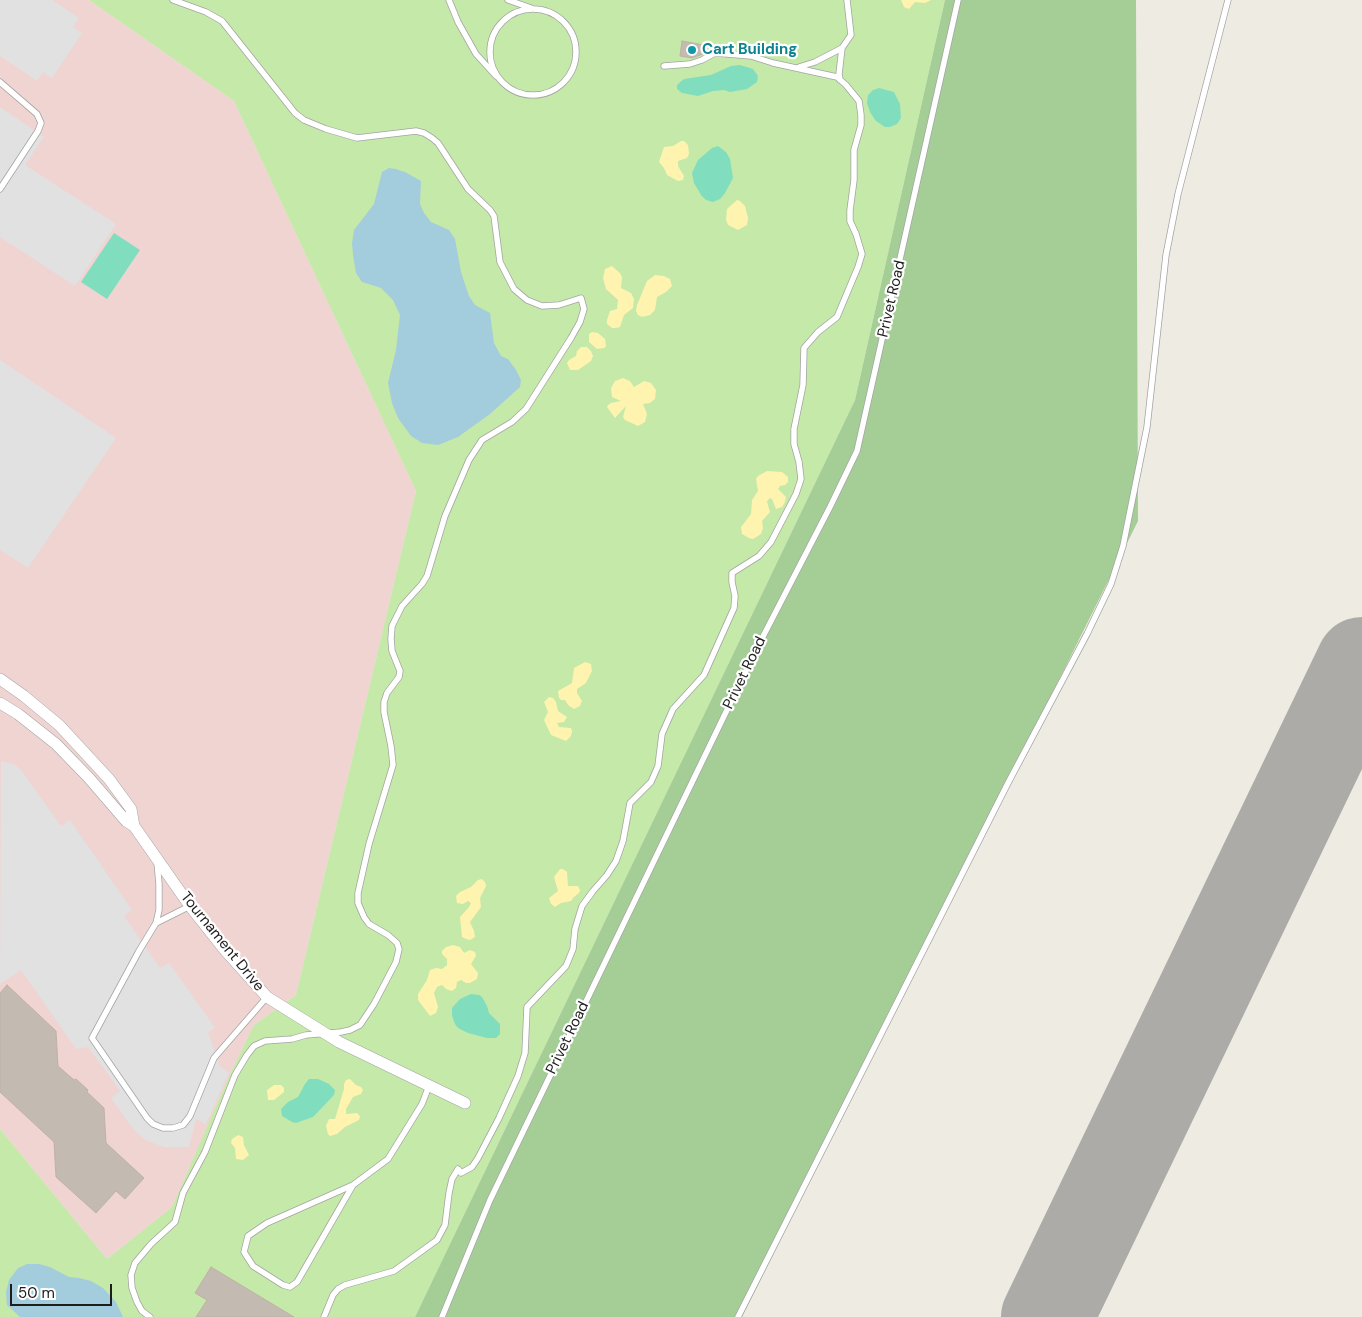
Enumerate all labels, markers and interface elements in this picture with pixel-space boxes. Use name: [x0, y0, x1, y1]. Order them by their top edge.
place label: Cart Building: [702, 41, 797, 59]
marker: Cart Building: [686, 44, 698, 56]
street label: Privet Road: [874, 259, 910, 339]
street label: Privet Road: [720, 634, 770, 712]
street label: Tournament Drive: [176, 889, 268, 995]
street label: Privet Road: [543, 999, 593, 1077]
scale bar: [12, 1274, 115, 1306]
text: 50 m: [18, 1283, 55, 1303]

